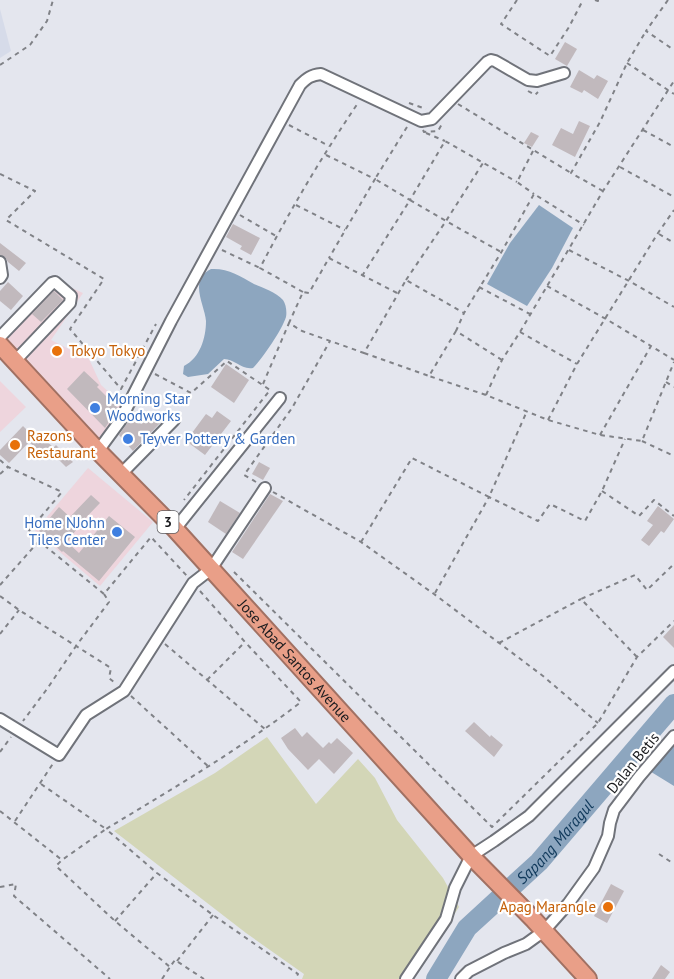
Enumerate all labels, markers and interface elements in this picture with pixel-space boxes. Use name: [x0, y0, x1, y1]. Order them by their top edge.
place label: Tokyo Tokyo: [69, 341, 145, 360]
marker: Tokyo Tokyo: [50, 344, 64, 358]
place label: Morning Star Woodworks: [107, 389, 190, 425]
marker: Morning Star Woodworks: [88, 401, 102, 415]
place label: Razons Restaurant: [27, 426, 96, 462]
place label: Teyver Pottery & Garden: [140, 429, 295, 448]
marker: Teyver Pottery & Garden: [121, 432, 135, 446]
marker: Razons Restaurant: [8, 438, 22, 452]
road number: 3: [158, 511, 178, 533]
place label: Home NJohn Tiles Center: [24, 513, 105, 549]
marker: Home NJohn Tiles Center: [110, 525, 124, 539]
street label: Jose Abad Santos Avenue: [234, 594, 356, 726]
street label: Dalan Betis: [602, 728, 663, 797]
water label: Sapang Maragul: [512, 795, 598, 888]
place label: Apag Marangle: [500, 897, 596, 916]
marker: Apag Marangle: [601, 900, 615, 914]

